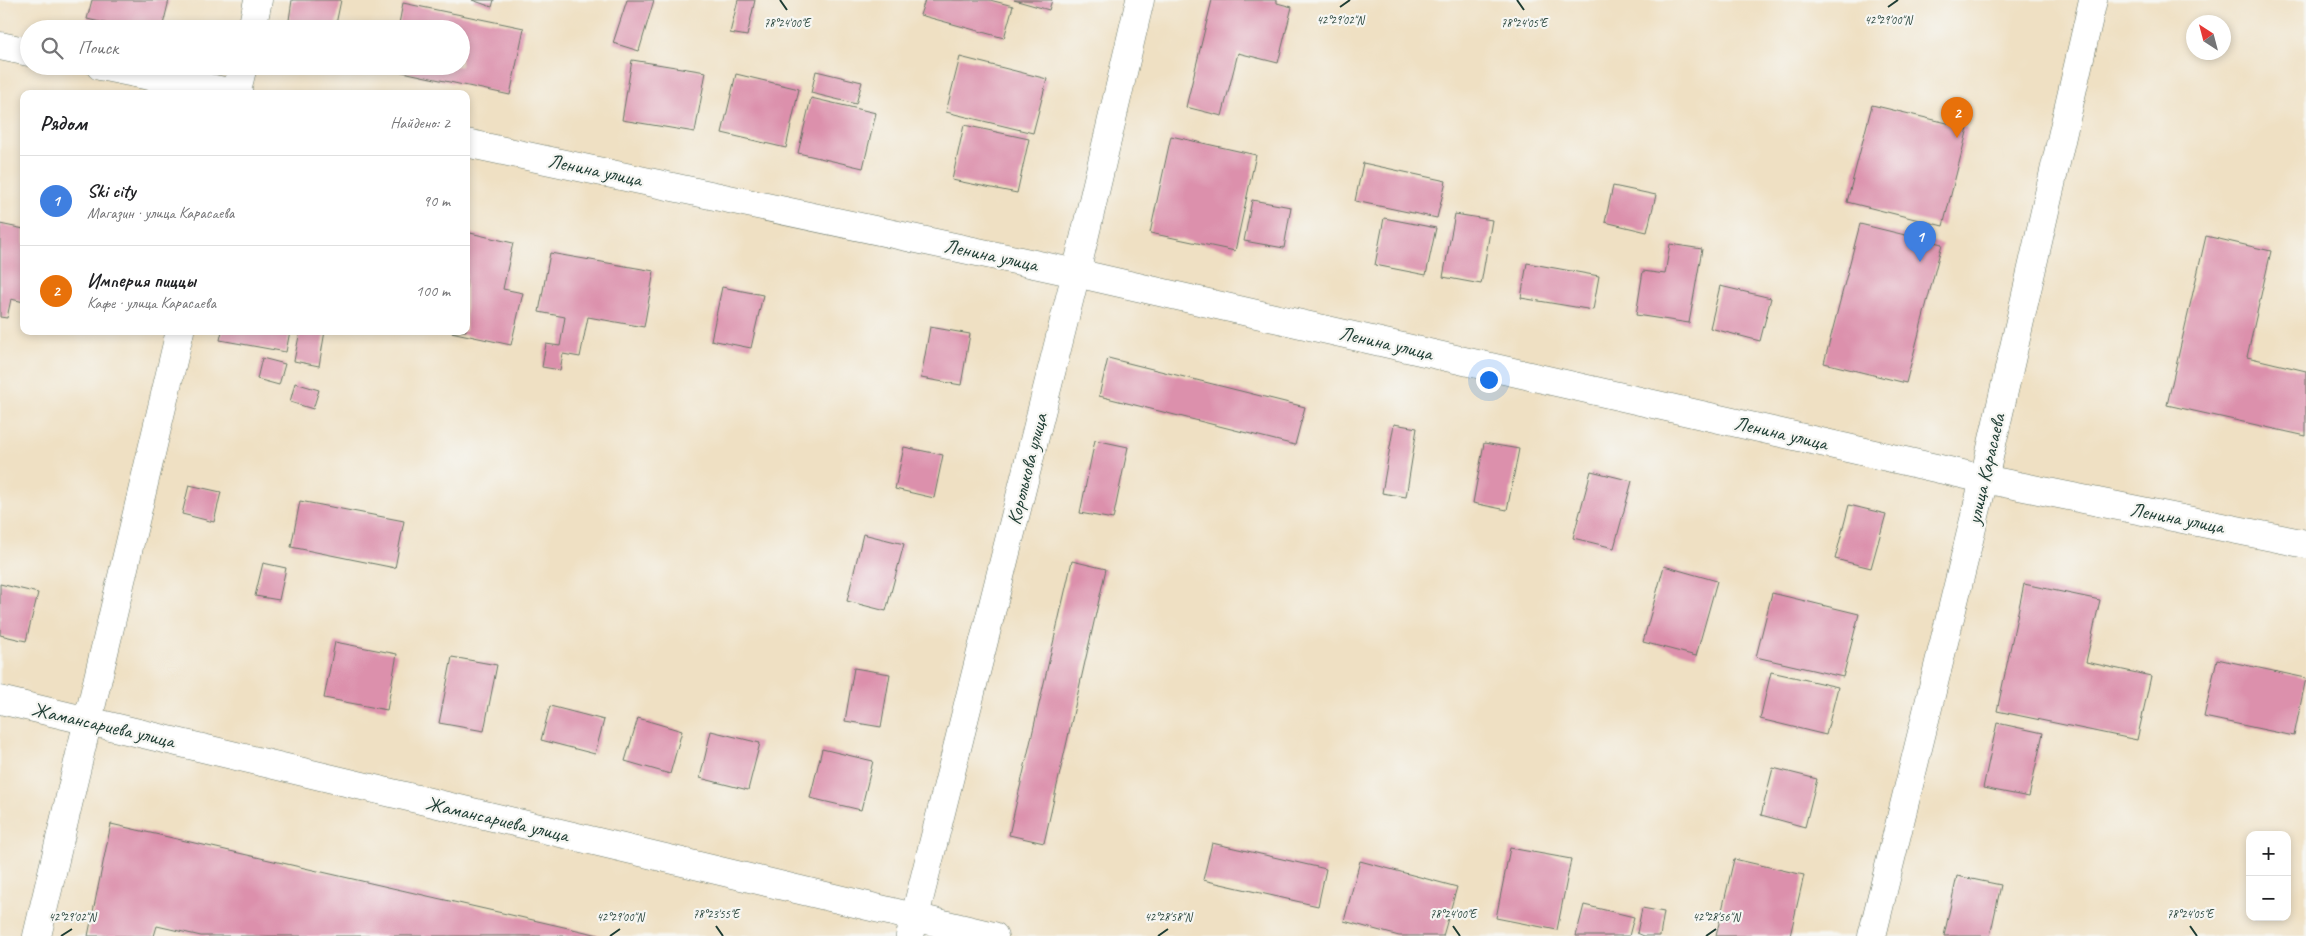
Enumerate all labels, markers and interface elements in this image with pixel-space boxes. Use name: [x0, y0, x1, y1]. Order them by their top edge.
text: 42°29'02"N: [1316, 12, 1365, 28]
text: 42°29'00"N: [1864, 12, 1913, 28]
text: 78°24'00"E: [764, 15, 812, 31]
text: 78°24'05"E: [1501, 15, 1549, 31]
north arrow: [2186, 15, 2231, 60]
search box: [20, 20, 470, 75]
icon: search: [38, 34, 66, 62]
text: Поиск: [78, 36, 118, 60]
pin: 2: [1941, 97, 1973, 138]
text: Рядом: [40, 110, 87, 136]
text: Найдено: 2: [390, 113, 450, 133]
street label: Ленина улица: [546, 148, 646, 192]
text: Ski city: [87, 179, 136, 203]
text: 1: [52, 191, 60, 211]
text: 90 m: [423, 191, 450, 211]
text: Магазин · улица Карасаева: [87, 203, 234, 223]
pin: 1: [1904, 221, 1936, 262]
street label: Ленина улица: [942, 233, 1042, 277]
text: Империя пиццы: [87, 269, 196, 293]
text: 2: [52, 281, 60, 301]
text: 100 m: [416, 281, 450, 301]
text: Кафе · улица Карасаева: [87, 293, 216, 313]
street label: Ленина улица: [1337, 320, 1437, 366]
your location: [1476, 367, 1502, 393]
street label: Королькова улица: [1001, 410, 1053, 527]
street label: Ленина улица: [1732, 410, 1832, 456]
street label: улица Карасаева: [1961, 410, 2011, 528]
street label: Ленина улица: [2128, 497, 2228, 540]
street label: Жамансариева улица: [29, 696, 179, 754]
street label: Жамансариева улица: [423, 790, 573, 848]
map controls: [2246, 831, 2291, 921]
button: +: [2246, 831, 2291, 876]
button: −: [2246, 876, 2291, 921]
text: 78°23'55"E: [693, 906, 741, 922]
text: 78°24'00"E: [1430, 906, 1478, 922]
text: 78°24'05"E: [2167, 906, 2215, 922]
text: 42°29'02"N: [48, 909, 97, 925]
text: 42°29'00"N: [596, 909, 645, 925]
text: 42°28'58"N: [1144, 909, 1193, 925]
text: 42°28'56"N: [1692, 909, 1741, 925]

